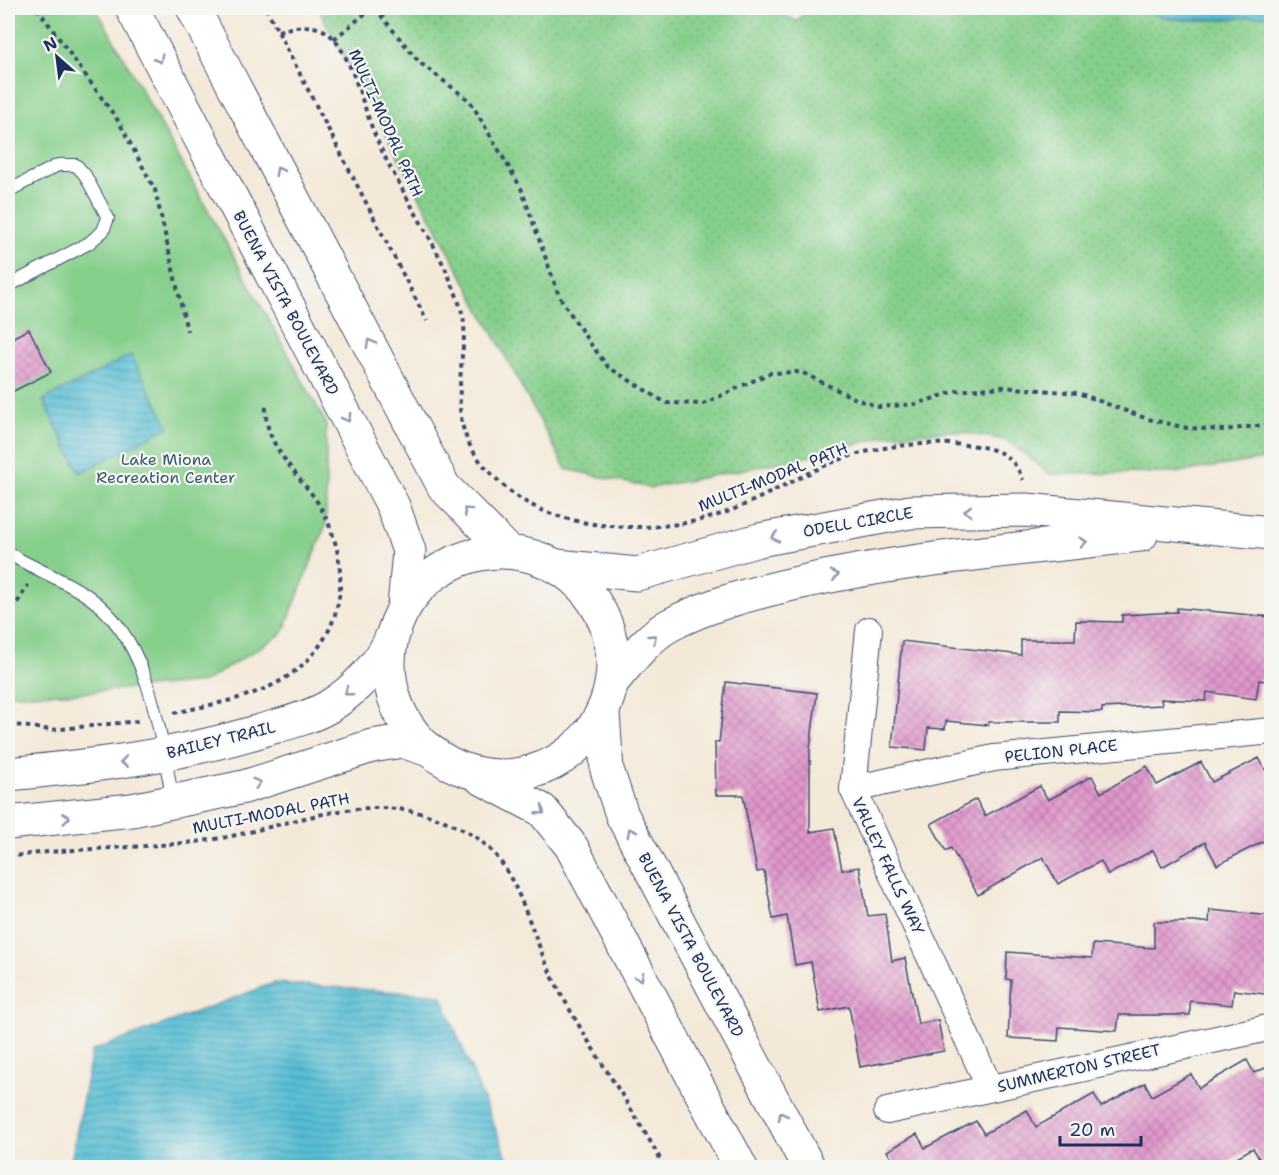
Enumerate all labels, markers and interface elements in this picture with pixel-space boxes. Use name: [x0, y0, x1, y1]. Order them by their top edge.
north arrow: [27, 27, 87, 87]
text: N: [40, 32, 61, 56]
street label: MULTI-MODAL PATH: [344, 46, 428, 200]
one-way arrow: [152, 53, 163, 64]
one-way arrow: [275, 166, 286, 177]
street label: BUENA VISTA BOULEVARD: [228, 207, 344, 399]
one-way arrow: [366, 339, 377, 349]
one-way arrow: [340, 412, 351, 423]
street label: MULTI-MODAL PATH: [695, 437, 851, 517]
park label: Lake Miona Recreation Center: [96, 449, 236, 488]
street label: ODELL CIRCLE: [801, 502, 915, 542]
one-way arrow: [963, 505, 972, 517]
one-way arrow: [463, 507, 474, 517]
one-way arrow: [771, 530, 781, 543]
one-way arrow: [1079, 536, 1088, 549]
one-way arrow: [830, 569, 840, 582]
one-way arrow: [646, 635, 657, 646]
one-way arrow: [344, 684, 355, 695]
street label: BAILEY TRAIL: [164, 716, 278, 764]
street label: PELION PLACE: [1003, 735, 1119, 767]
one-way arrow: [119, 755, 129, 768]
one-way arrow: [251, 778, 262, 790]
street label: MULTI-MODAL PATH: [191, 787, 351, 839]
street label: VALLEY FALLS WAY: [847, 794, 929, 938]
one-way arrow: [534, 804, 545, 815]
one-way arrow: [61, 812, 70, 825]
one-way arrow: [627, 828, 638, 839]
street label: BUENA VISTA BOULEVARD: [633, 849, 749, 1041]
one-way arrow: [633, 971, 644, 982]
street label: SUMMERTON STREET: [995, 1039, 1163, 1097]
scale bar: [1060, 1109, 1141, 1147]
one-way arrow: [777, 1111, 789, 1122]
text: 20 m: [1069, 1118, 1115, 1142]

